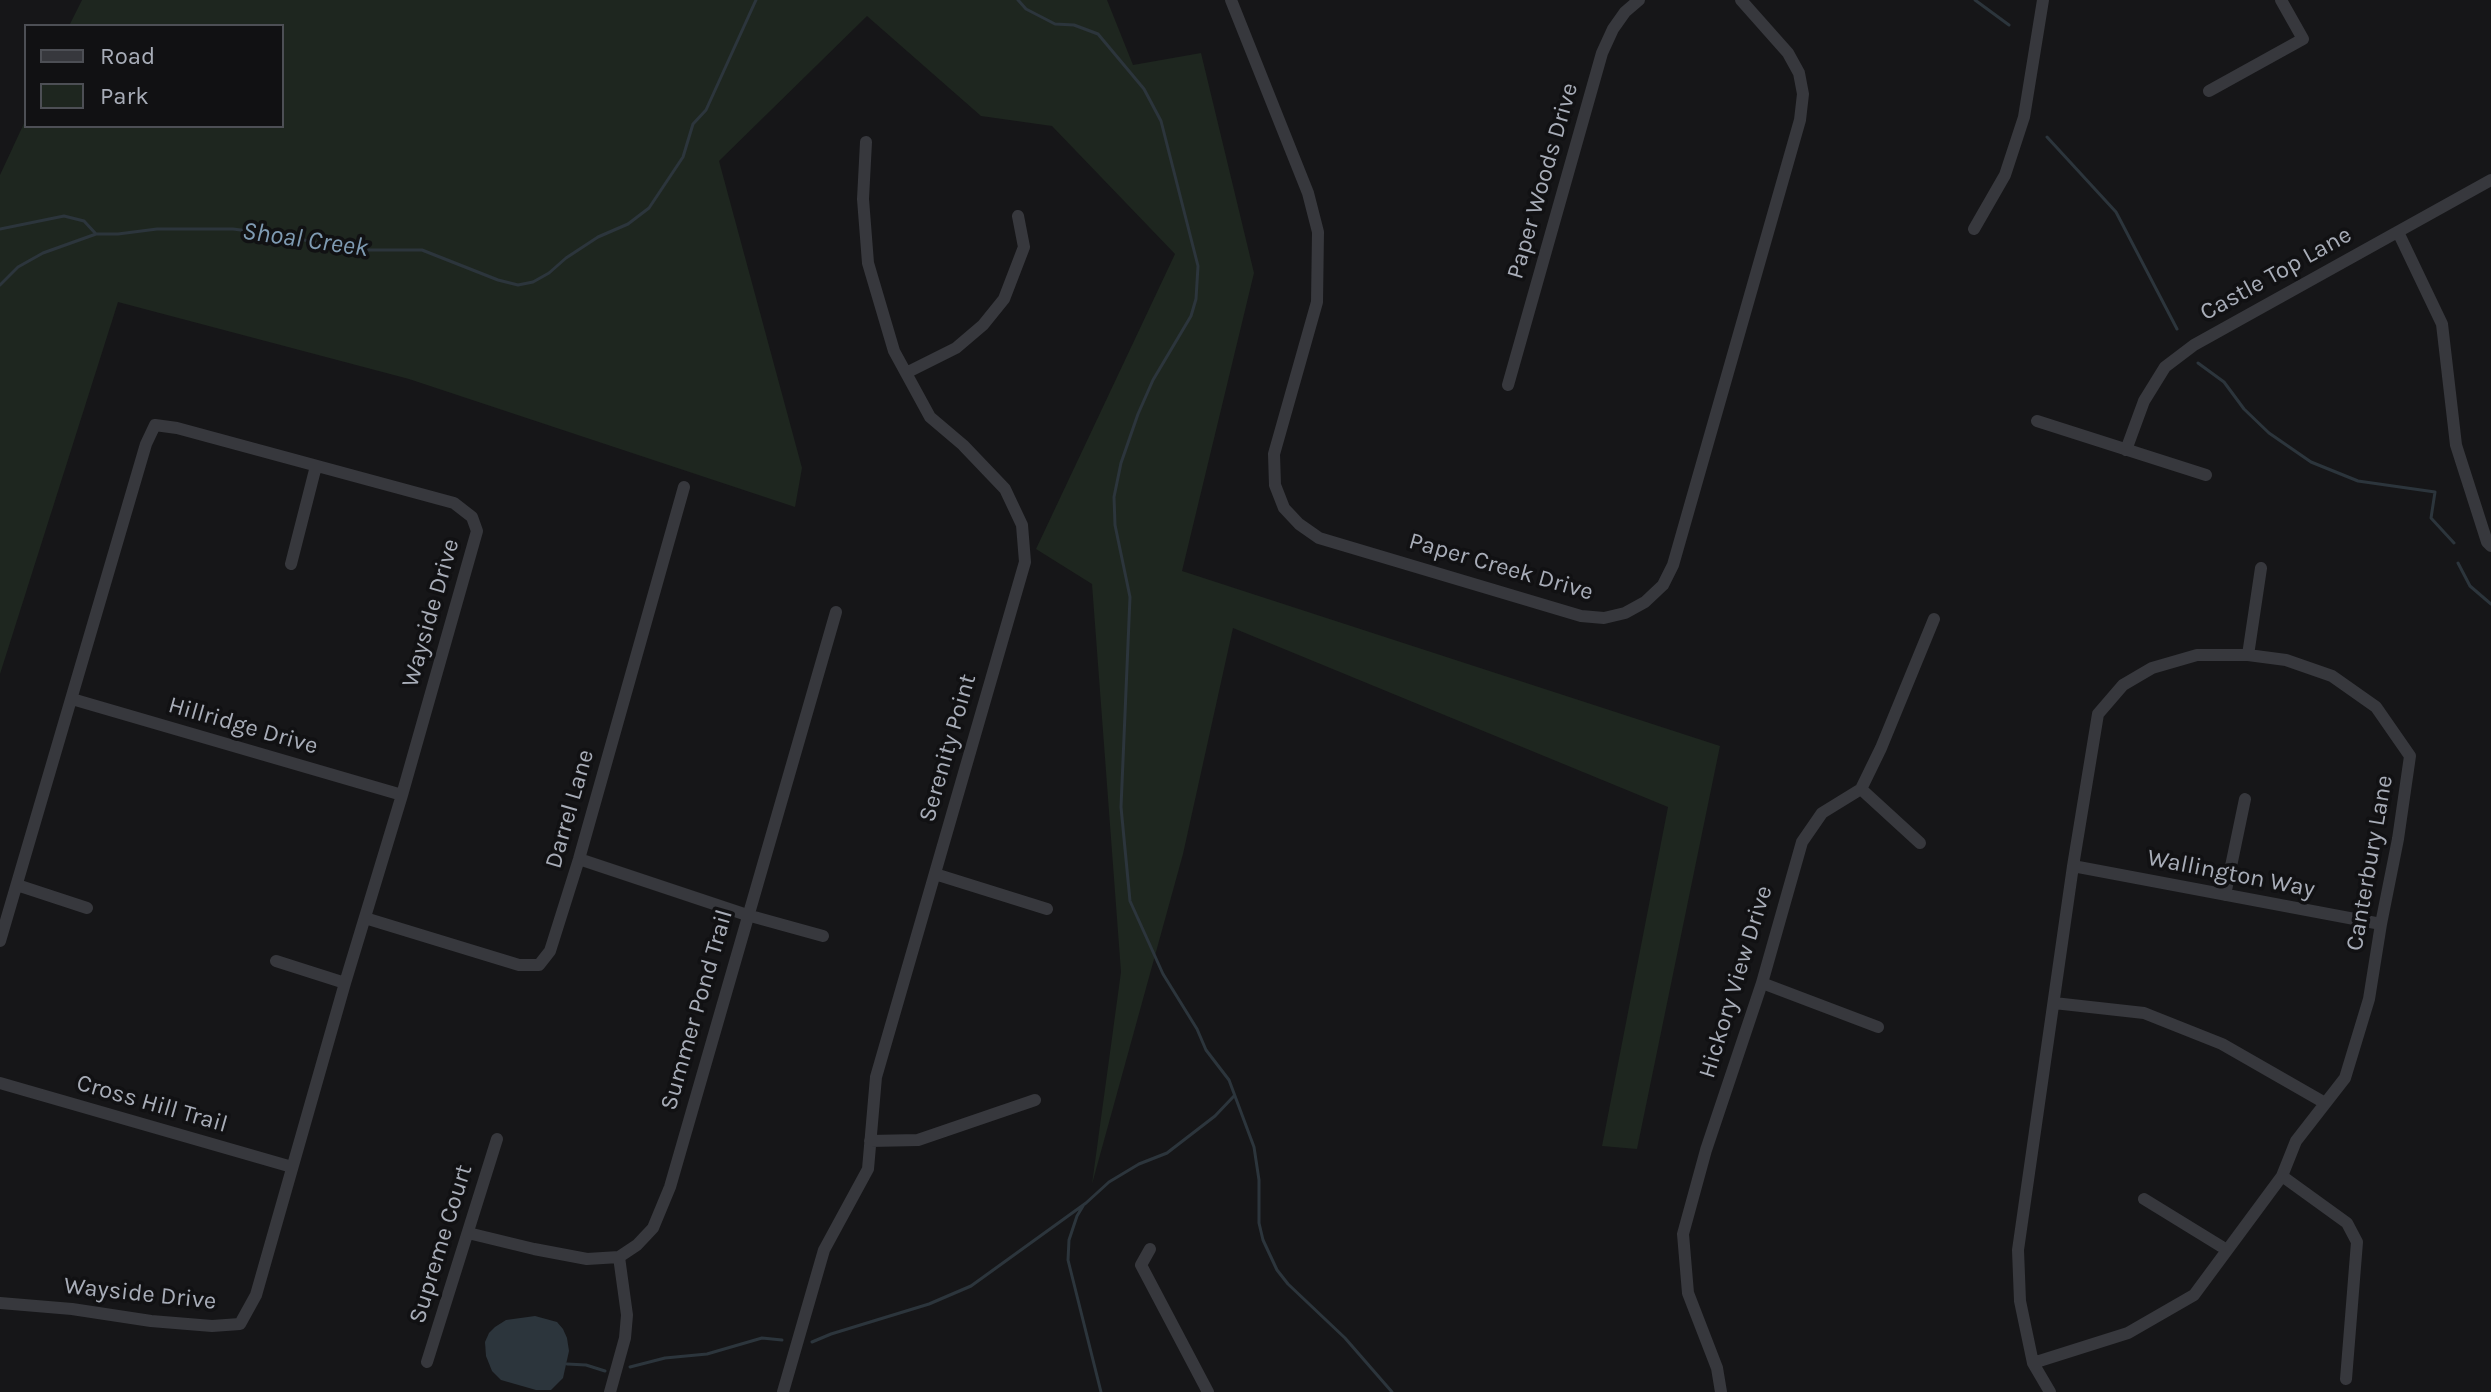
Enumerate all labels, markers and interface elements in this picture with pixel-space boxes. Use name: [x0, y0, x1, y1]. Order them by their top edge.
legend: [24, 24, 284, 128]
text: Road: [100, 42, 155, 70]
street label: Paper Woods Drive: [1501, 80, 1585, 282]
text: Park: [100, 82, 149, 110]
water label: Shoal Creek: [240, 216, 370, 264]
street label: Castle Top Lane: [2195, 221, 2357, 327]
street label: Paper Creek Drive: [1405, 527, 1597, 607]
street label: Wayside Drive: [396, 535, 466, 691]
street label: Serenity Point: [913, 671, 983, 825]
street label: Hillridge Drive: [165, 691, 321, 761]
street label: Darrel Lane: [539, 746, 601, 872]
street label: Canterbury Lane: [2340, 773, 2400, 953]
street label: Wallington Way: [2145, 844, 2317, 904]
street label: Hickory View Drive: [1693, 882, 1779, 1082]
street label: Summer Pond Trail: [655, 906, 739, 1114]
street label: Cross Hill Trail: [73, 1069, 231, 1139]
street label: Supreme Court: [403, 1161, 479, 1327]
street label: Wayside Drive: [62, 1272, 218, 1316]

